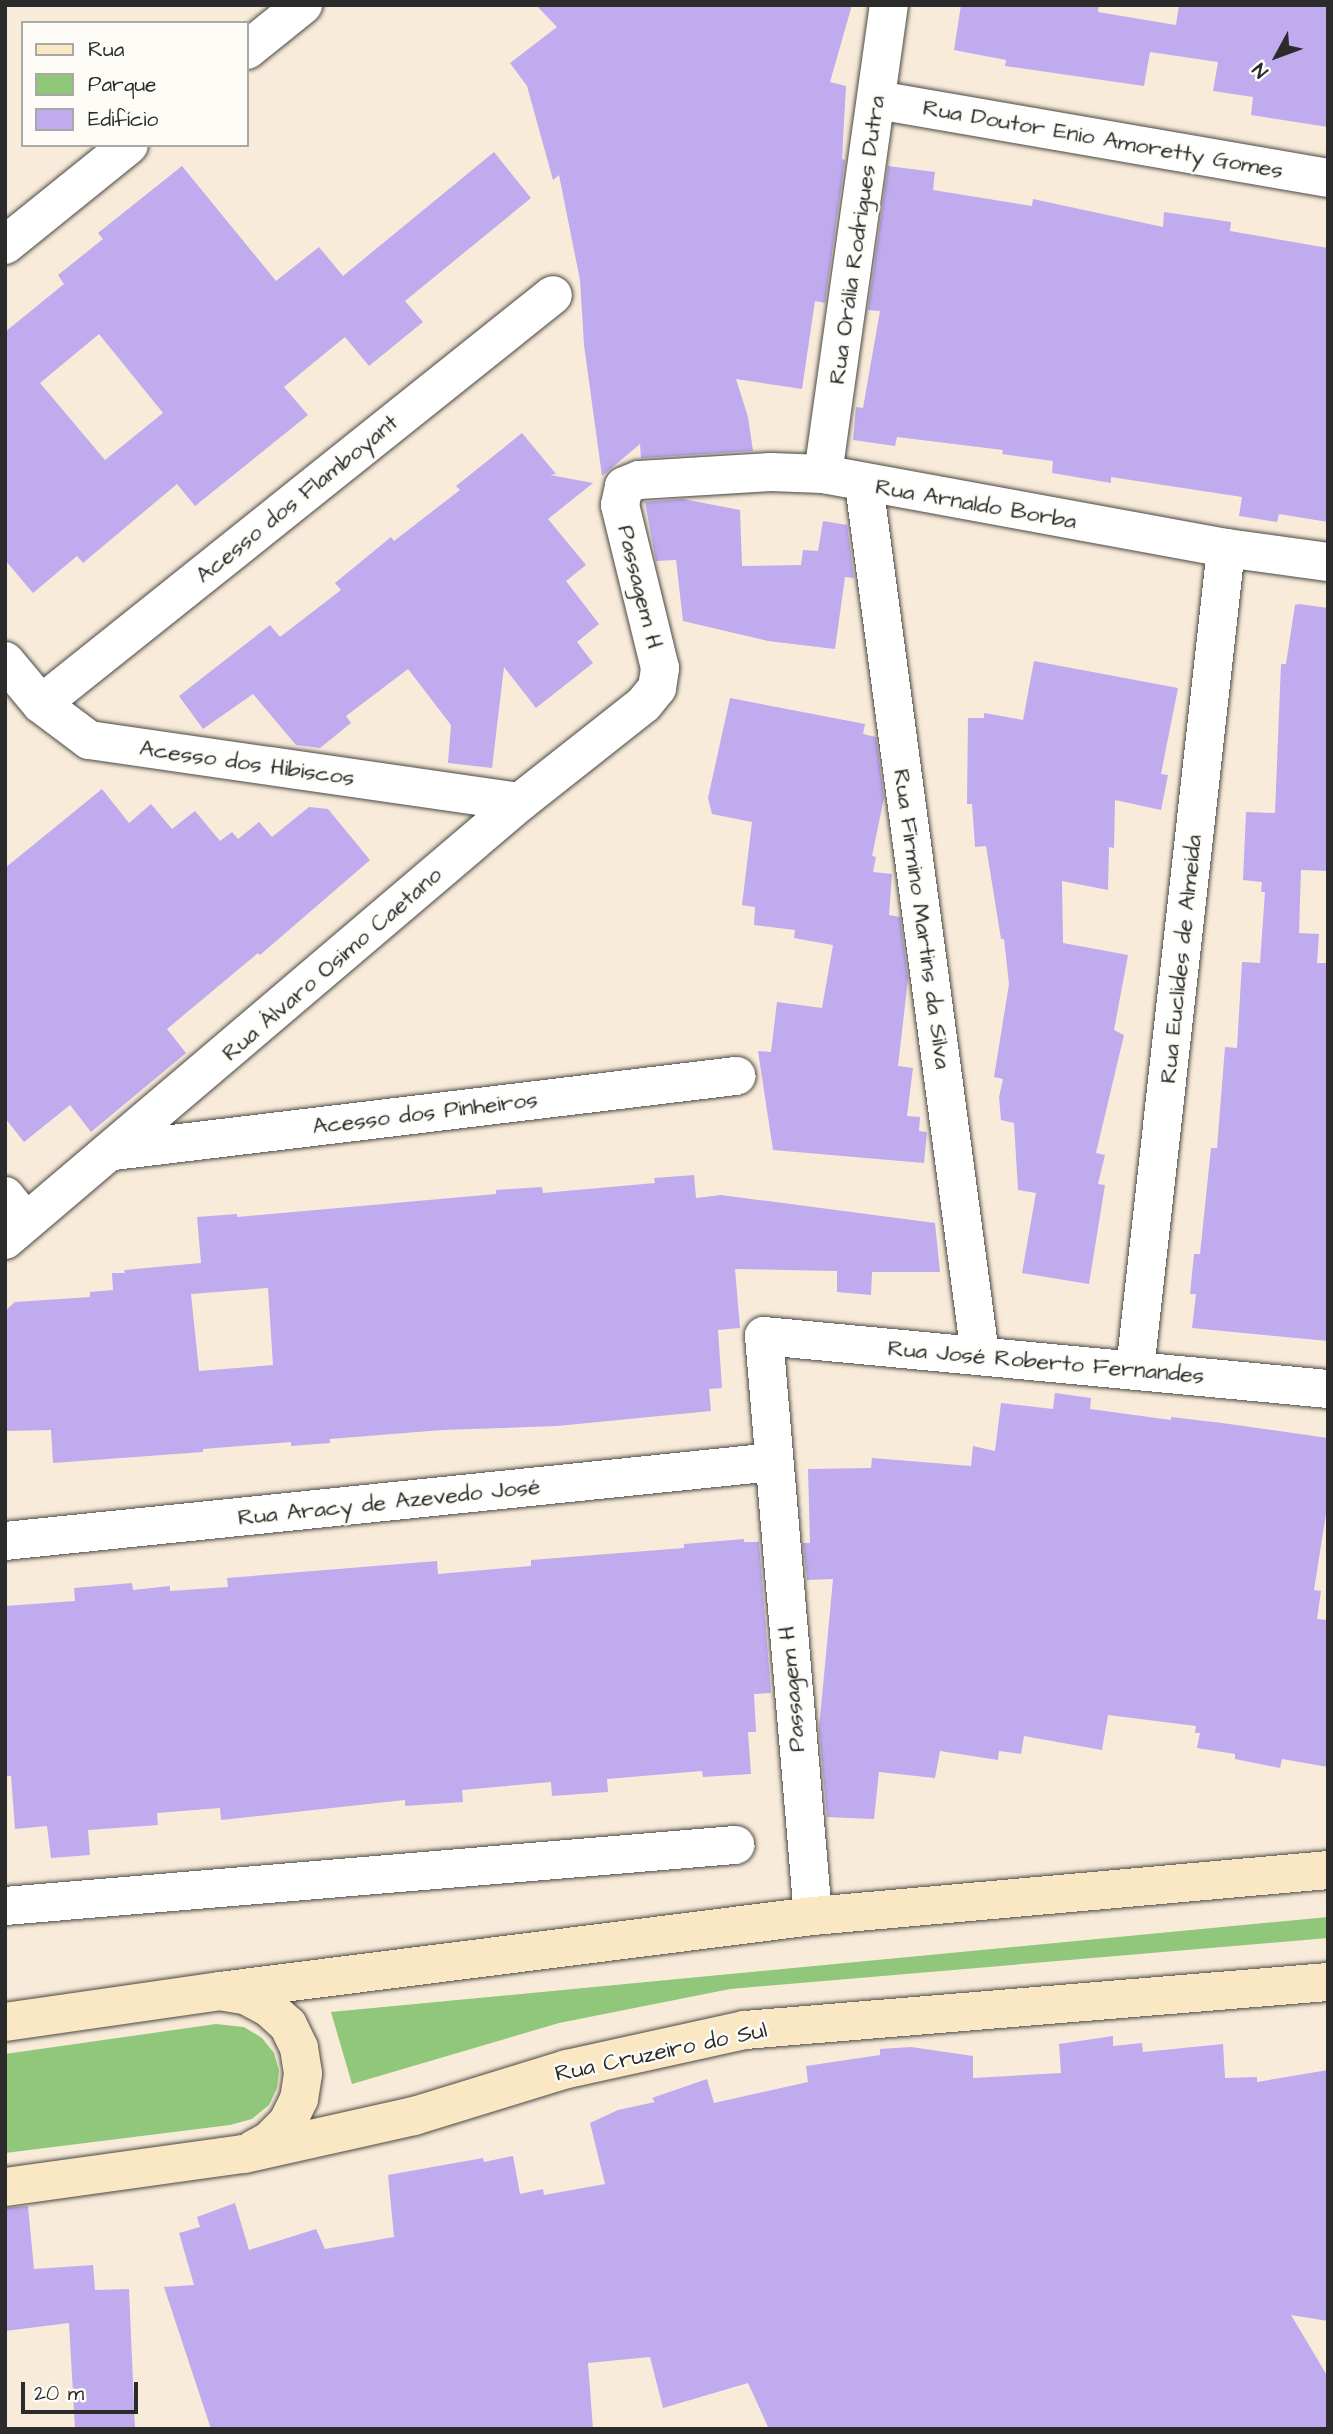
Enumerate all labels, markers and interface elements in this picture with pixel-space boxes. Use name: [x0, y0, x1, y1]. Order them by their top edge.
legend: [21, 21, 248, 147]
north arrow: [1242, 21, 1312, 91]
text: Rua: [88, 35, 124, 64]
text: N: [1247, 57, 1275, 83]
text: Parque: [88, 70, 156, 99]
street label: Rua Orália Rodrigues Dutra: [823, 94, 891, 386]
street label: Rua Doutor Enio Amoretty Gomes: [921, 94, 1285, 184]
text: Edifício: [88, 105, 158, 134]
street label: Acesso dos Flamboyant: [190, 409, 404, 589]
street label: Rua Arnaldo Borba: [873, 473, 1079, 535]
street label: Passagem H: [611, 522, 669, 652]
street label: Acesso dos Hibiscos: [138, 734, 356, 792]
street label: Rua Firmino Martins da Silva: [887, 767, 957, 1071]
street label: Rua Euclides de Almeida: [1154, 833, 1208, 1085]
street label: Rua Álvaro Osimo Caetano: [216, 861, 448, 1067]
street label: Acesso dos Pinheiros: [311, 1085, 539, 1141]
street label: Rua José Roberto Fernandes: [887, 1334, 1205, 1390]
street label: Rua Aracy de Azevedo José: [236, 1472, 542, 1532]
street label: Passagem H: [773, 1625, 811, 1753]
street label: Rua Cruzeiro do Sul: [553, 2016, 769, 2088]
scale bar: [24, 2368, 142, 2412]
text: 20 m: [34, 2379, 84, 2408]

